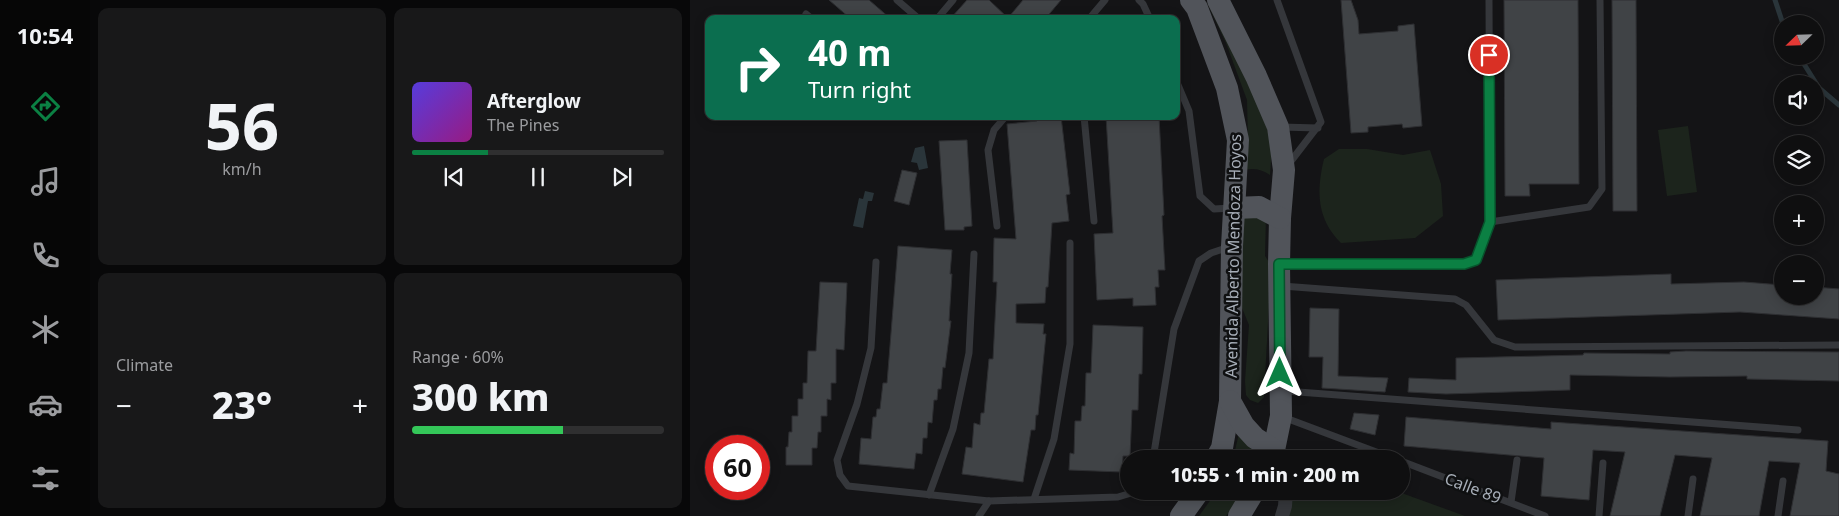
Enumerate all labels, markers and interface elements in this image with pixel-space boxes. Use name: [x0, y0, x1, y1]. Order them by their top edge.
north arrow: [1774, 15, 1824, 65]
map controls: [1774, 15, 1824, 305]
text: 10:54: [17, 20, 73, 50]
text: 40 m: [808, 29, 891, 76]
pin: [1468, 34, 1510, 76]
icon: right: [725, 35, 790, 100]
icon: arrive: [1475, 41, 1503, 69]
text: Turn right: [808, 74, 911, 104]
button: sound: [1774, 75, 1824, 125]
text: 56: [205, 81, 279, 169]
text: Afterglow: [487, 88, 581, 114]
icon: directions: [28, 89, 63, 124]
text: The Pines: [487, 114, 559, 136]
street label: Avenida Alberto Mendoza Hoyos: [1220, 134, 1246, 378]
button: layers: [1774, 135, 1824, 185]
text: km/h: [222, 158, 262, 180]
icon: previous: [440, 163, 468, 191]
icon: pause: [524, 163, 552, 191]
icon: next: [608, 163, 636, 191]
icon: music: [28, 164, 63, 199]
button: +: [1774, 195, 1824, 245]
icon: phone: [28, 238, 63, 273]
button: −: [1774, 255, 1824, 305]
icon: climate: [28, 312, 63, 347]
text: Range · 60%: [412, 346, 504, 368]
position arrow: [1253, 346, 1305, 398]
text: Climate: [116, 354, 173, 376]
text: 300 km: [412, 370, 550, 422]
text: 23°: [212, 378, 272, 430]
text: −: [116, 386, 132, 424]
text: +: [352, 386, 368, 424]
icon: car: [28, 387, 63, 422]
speed limit sign: 60: [705, 435, 770, 500]
icon: filters: [28, 461, 63, 496]
text: 10:55 · 1 min · 200 m: [1170, 462, 1360, 488]
street label: Calle 89: [1442, 467, 1504, 509]

